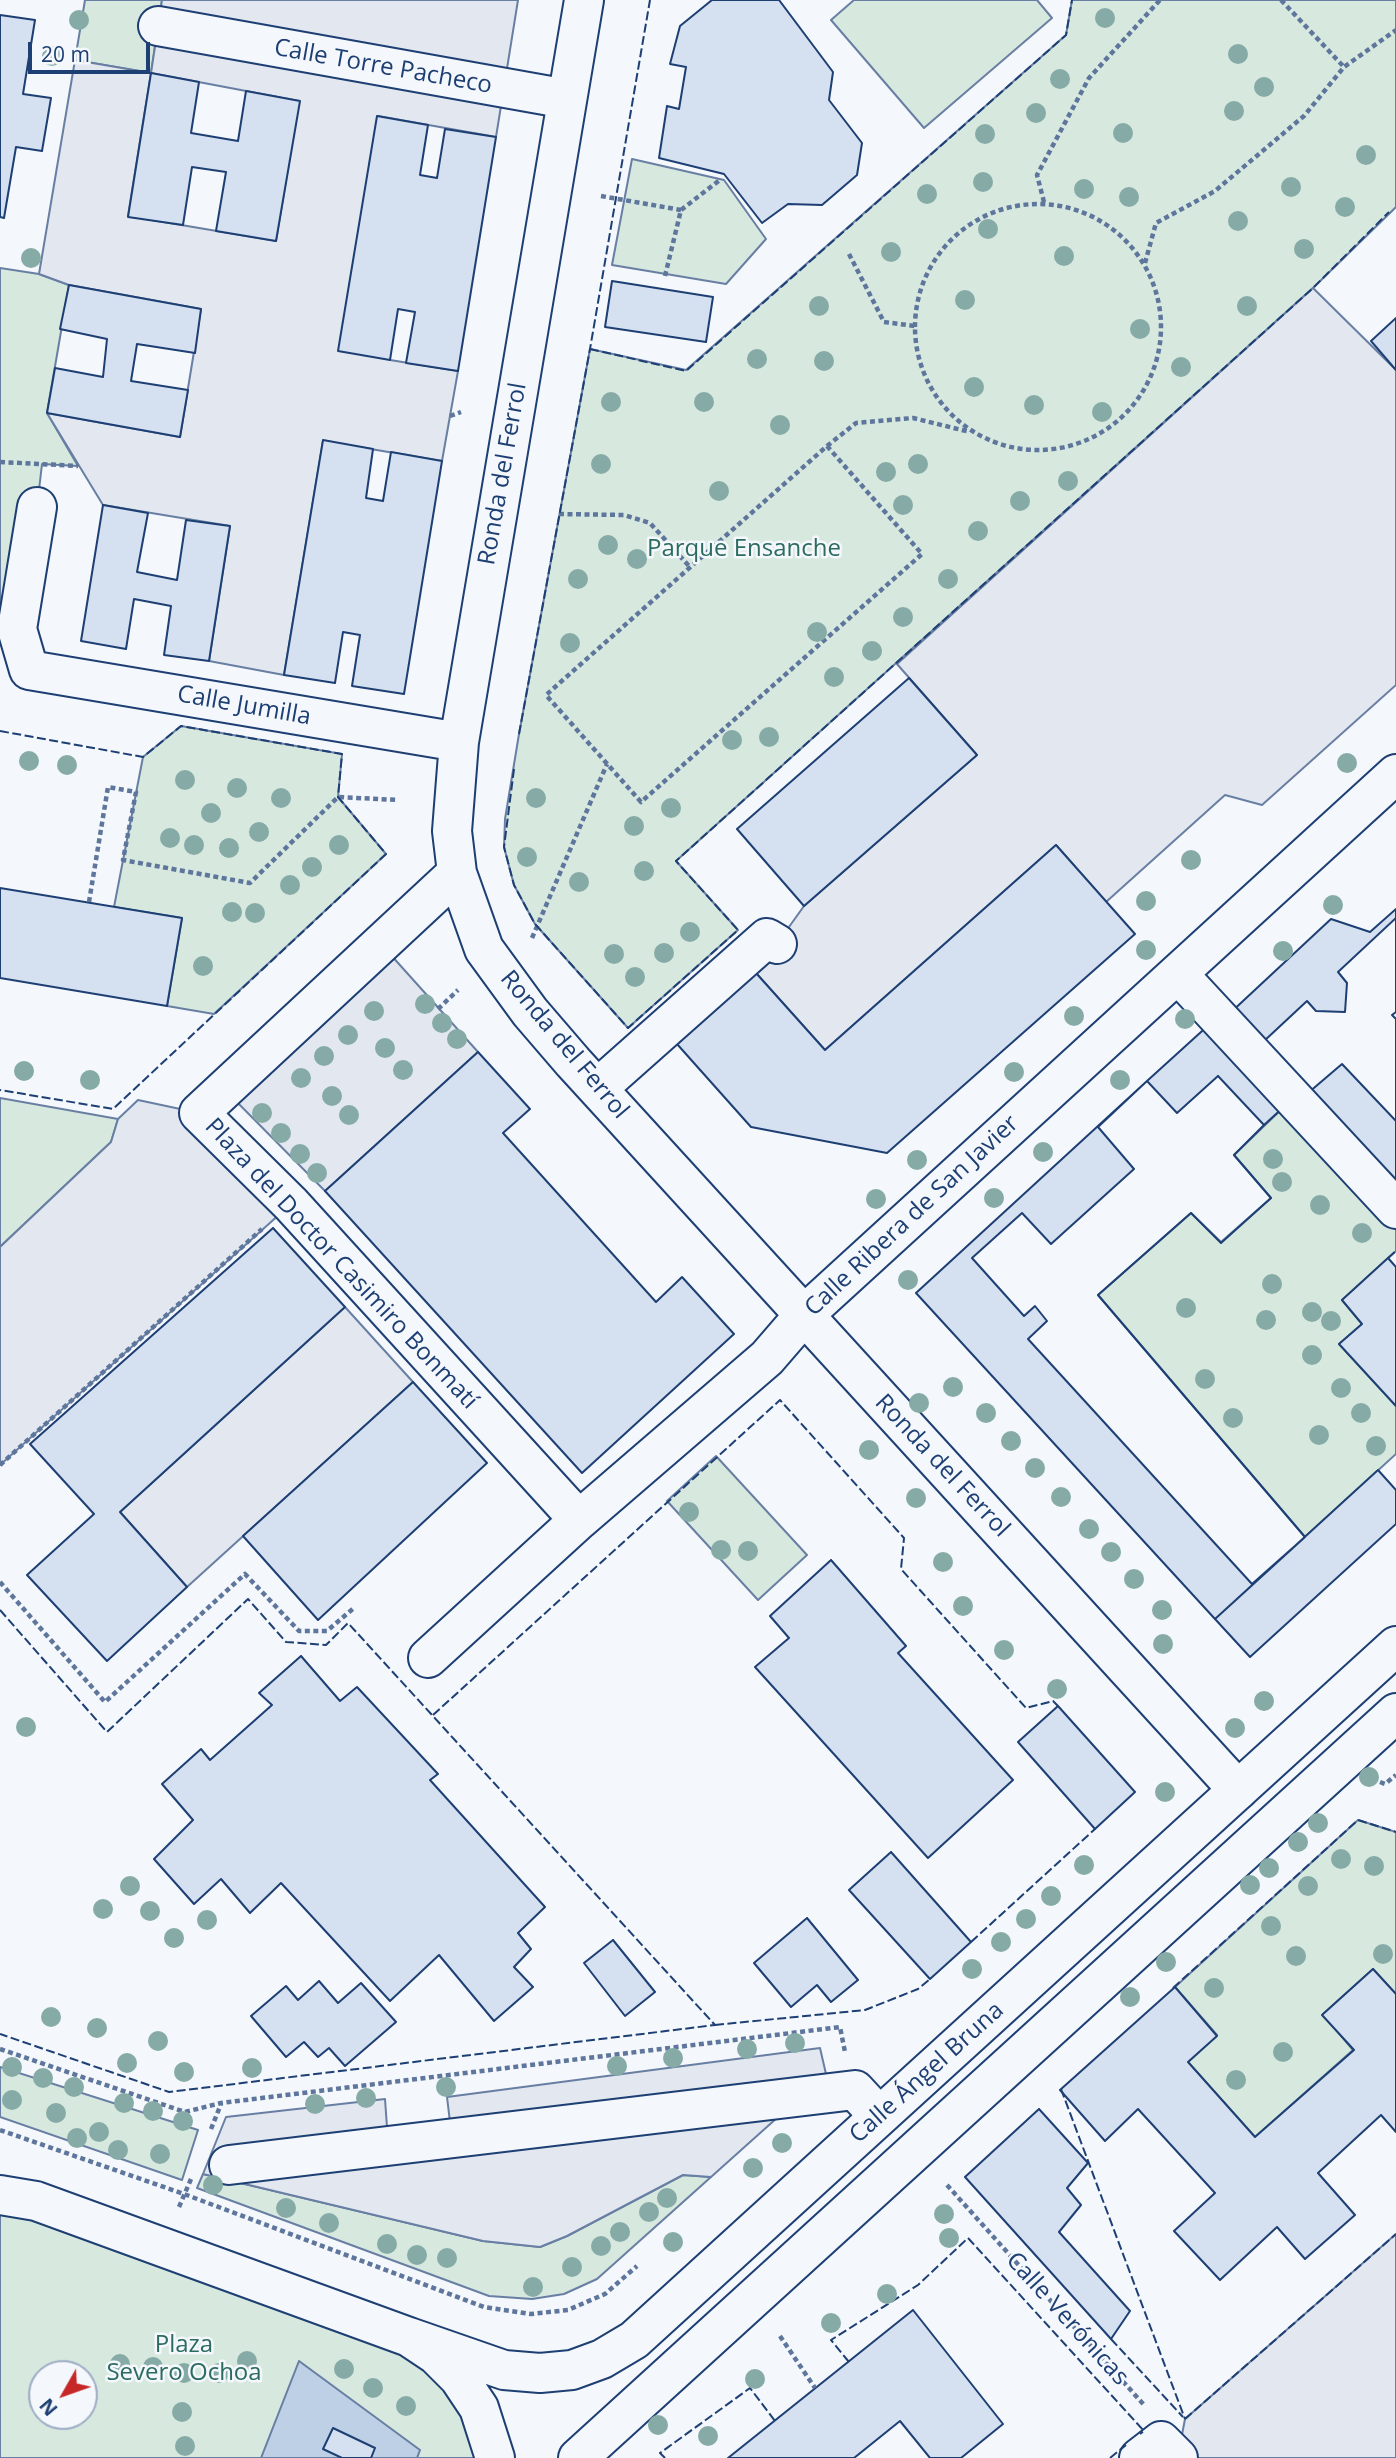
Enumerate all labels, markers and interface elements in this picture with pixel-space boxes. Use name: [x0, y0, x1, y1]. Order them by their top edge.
scale bar: [32, 28, 154, 72]
street label: Calle Torre Pacheco: [272, 34, 494, 100]
text: 20 m: [41, 40, 90, 68]
street label: Ronda del Ferrol: [473, 381, 533, 567]
park label: Parque Ensanche: [647, 535, 841, 563]
street label: Calle Jumilla: [175, 680, 313, 732]
street label: Ronda del Ferrol: [494, 965, 634, 1125]
street label: Calle Ribera de San Javier: [799, 1109, 1025, 1323]
street label: Plaza del Doctor Casimiro Bonmatí: [198, 1113, 484, 1415]
street label: Ronda del Ferrol: [869, 1389, 1015, 1543]
street label: Calle Ángel Bruna: [844, 1996, 1010, 2150]
street label: Calle Verónicas: [1000, 2246, 1134, 2392]
park label: Plaza Severo Ochoa: [106, 2331, 262, 2387]
north arrow: [28, 2360, 98, 2430]
text: N: [34, 2393, 63, 2421]

